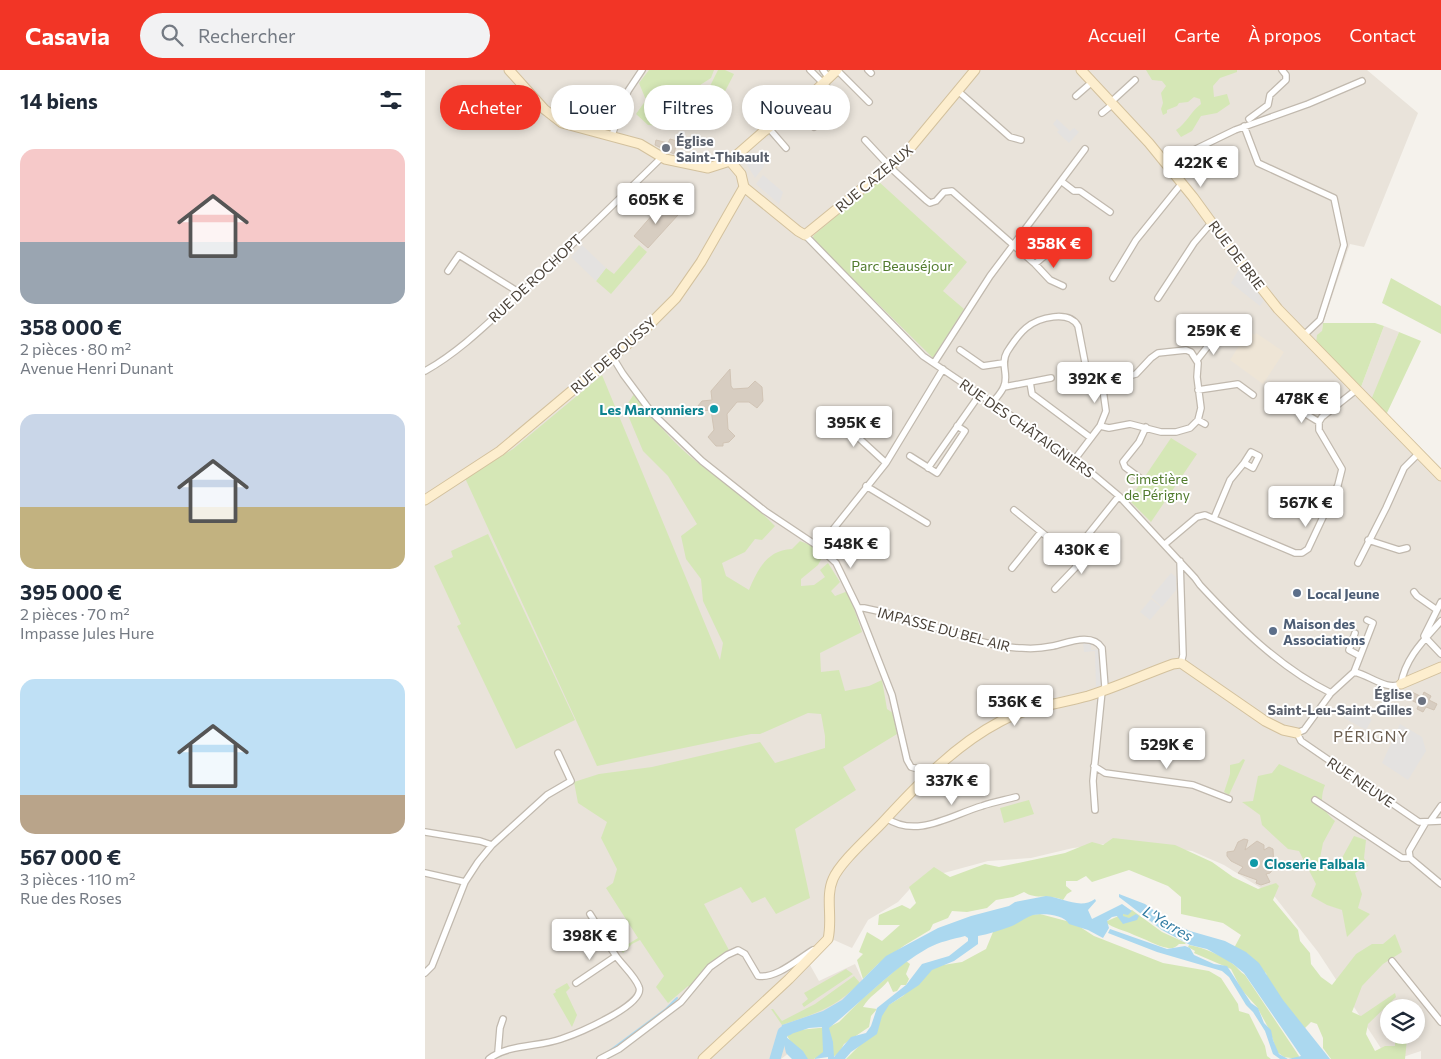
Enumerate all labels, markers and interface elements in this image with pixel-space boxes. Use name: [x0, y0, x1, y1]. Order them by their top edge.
search box: [140, 13, 490, 58]
text: Casavia: [25, 21, 110, 50]
icon: search: [158, 21, 186, 49]
text: Rechercher: [198, 24, 296, 47]
text: Accueil: [1088, 24, 1146, 46]
text: Carte: [1174, 24, 1220, 46]
text: À propos: [1248, 24, 1322, 46]
text: Contact: [1350, 24, 1416, 46]
chip: Acheter: [440, 85, 541, 130]
chip: Louer: [551, 85, 634, 130]
chip: Filtres: [644, 85, 732, 130]
chip: Nouveau: [742, 85, 850, 130]
icon: filters: [377, 86, 405, 114]
text: 14 biens: [20, 88, 98, 113]
place label: Église Saint-Thibault: [676, 132, 770, 165]
street label: RUE CAZEAUX: [832, 141, 916, 215]
marker: Église Saint-Thibault: [660, 142, 672, 154]
pin: 422K €: [1160, 146, 1242, 188]
text: 422K €: [1174, 152, 1228, 171]
icon: home: [168, 181, 258, 271]
pin: 605K €: [615, 182, 697, 225]
text: 605K €: [628, 189, 684, 208]
street label: RUE DE BRIE: [1205, 217, 1269, 293]
pin: 358K €: [1013, 226, 1095, 269]
street label: RUE DE ROCHOPT: [485, 230, 585, 326]
text: 358K €: [1027, 233, 1081, 252]
park label: Parc Beauséjour: [851, 257, 953, 274]
street label: RUE DE BOUSSY: [567, 313, 659, 397]
text: 358 000 €: [20, 314, 122, 339]
pin: 259K €: [1173, 314, 1255, 356]
text: 259K €: [1187, 320, 1241, 339]
text: 2 pièces · 80 m²: [20, 339, 131, 358]
text: Avenue Henri Dunant: [20, 358, 174, 377]
pin: 392K €: [1054, 362, 1136, 404]
text: 392K €: [1068, 368, 1122, 387]
street label: RUE DES CHÂTAIGNIERS: [956, 375, 1098, 481]
pin: 478K €: [1261, 382, 1343, 424]
text: 478K €: [1275, 388, 1329, 407]
place label: Les Marronniers: [599, 401, 704, 418]
marker: Les Marronniers: [708, 403, 720, 415]
pin: 395K €: [813, 406, 895, 448]
text: 395K €: [827, 412, 881, 431]
icon: home: [168, 446, 258, 536]
park label: Cimetière de Périgny: [1124, 470, 1190, 503]
pin: 567K €: [1265, 486, 1347, 528]
text: 567K €: [1279, 492, 1333, 511]
pin: 548K €: [810, 526, 892, 569]
pin: 430K €: [1041, 532, 1123, 575]
text: 548K €: [824, 533, 878, 552]
text: 430K €: [1054, 539, 1110, 558]
text: 395 000 €: [20, 579, 122, 604]
place label: Local Jeune: [1307, 585, 1379, 602]
marker: Local Jeune: [1291, 587, 1303, 599]
street label: IMPASSE DU BEL AIR: [876, 603, 1012, 655]
text: 2 pièces · 70 m²: [20, 604, 130, 623]
place label: Maison des Associations: [1283, 615, 1366, 648]
text: Impasse Jules Hure: [20, 623, 154, 642]
marker: Maison des Associations: [1267, 625, 1279, 637]
pin: 536K €: [974, 684, 1056, 727]
place label: Église Saint-Leu-Saint-Gilles: [1268, 685, 1412, 718]
text: 536K €: [988, 691, 1042, 710]
marker: Église Saint-Leu-Saint-Gilles: [1416, 695, 1428, 707]
icon: home: [168, 711, 258, 801]
district label: PÉRIGNY: [1333, 726, 1409, 745]
pin: 529K €: [1126, 728, 1208, 770]
text: 529K €: [1140, 734, 1194, 753]
street label: RUE NEUVE: [1324, 753, 1398, 811]
pin: 337K €: [911, 764, 993, 806]
text: 337K €: [926, 770, 978, 789]
text: 567 000 €: [20, 844, 121, 869]
place label: Closerie Falbala: [1264, 855, 1365, 872]
marker: Closerie Falbala: [1248, 857, 1260, 869]
text: 3 pièces · 110 m²: [20, 869, 135, 888]
text: Rue des Roses: [20, 888, 122, 907]
water label: L'Yerres: [1140, 902, 1196, 945]
pin: 398K €: [549, 918, 631, 961]
text: 398K €: [563, 925, 617, 944]
map controls: [1380, 999, 1425, 1044]
button: layers: [1380, 999, 1425, 1044]

